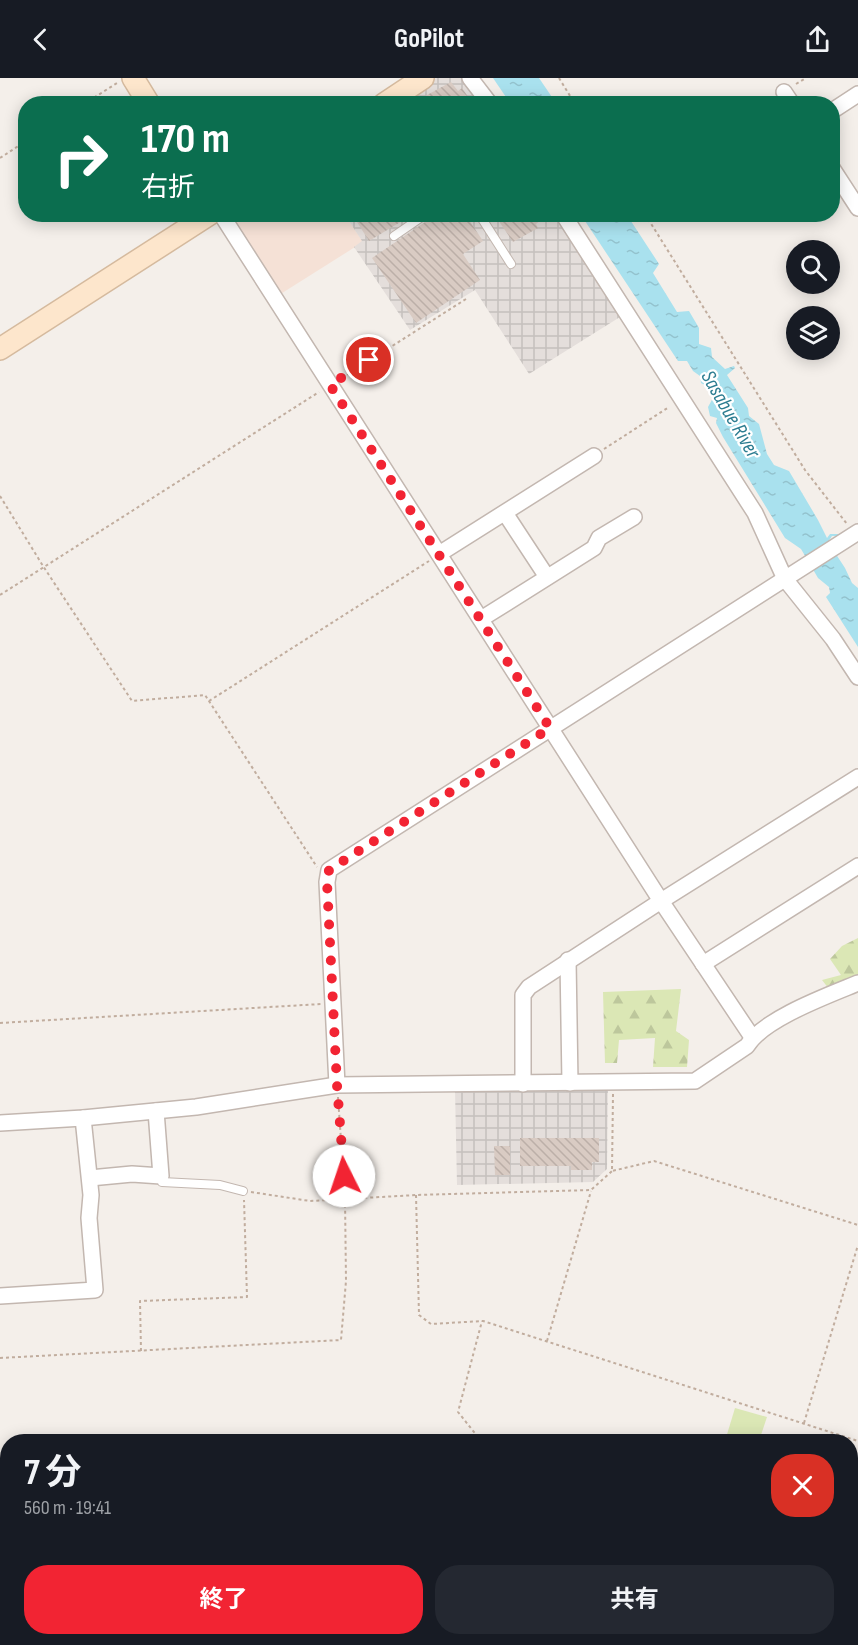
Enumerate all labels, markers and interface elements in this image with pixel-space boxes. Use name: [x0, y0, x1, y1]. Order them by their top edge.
icon: back: [24, 23, 57, 56]
text: GoPilot: [394, 23, 464, 55]
icon: share: [801, 23, 834, 56]
text: 170 m: [141, 114, 230, 165]
icon: right: [42, 120, 120, 198]
text: 右折: [141, 172, 195, 204]
map controls: [786, 240, 840, 360]
button: search: [786, 240, 840, 294]
button: layers: [786, 306, 840, 360]
pin: [343, 334, 394, 385]
icon: arrive: [352, 343, 385, 376]
water label: Sasabue River: [696, 366, 766, 463]
position arrow: [312, 1144, 376, 1208]
text: 7 分: [24, 1452, 81, 1495]
button: close: [771, 1454, 834, 1517]
text: 560 m · 19:41: [24, 1496, 111, 1520]
button: 終了: [24, 1565, 423, 1634]
button: 共有: [435, 1565, 834, 1634]

